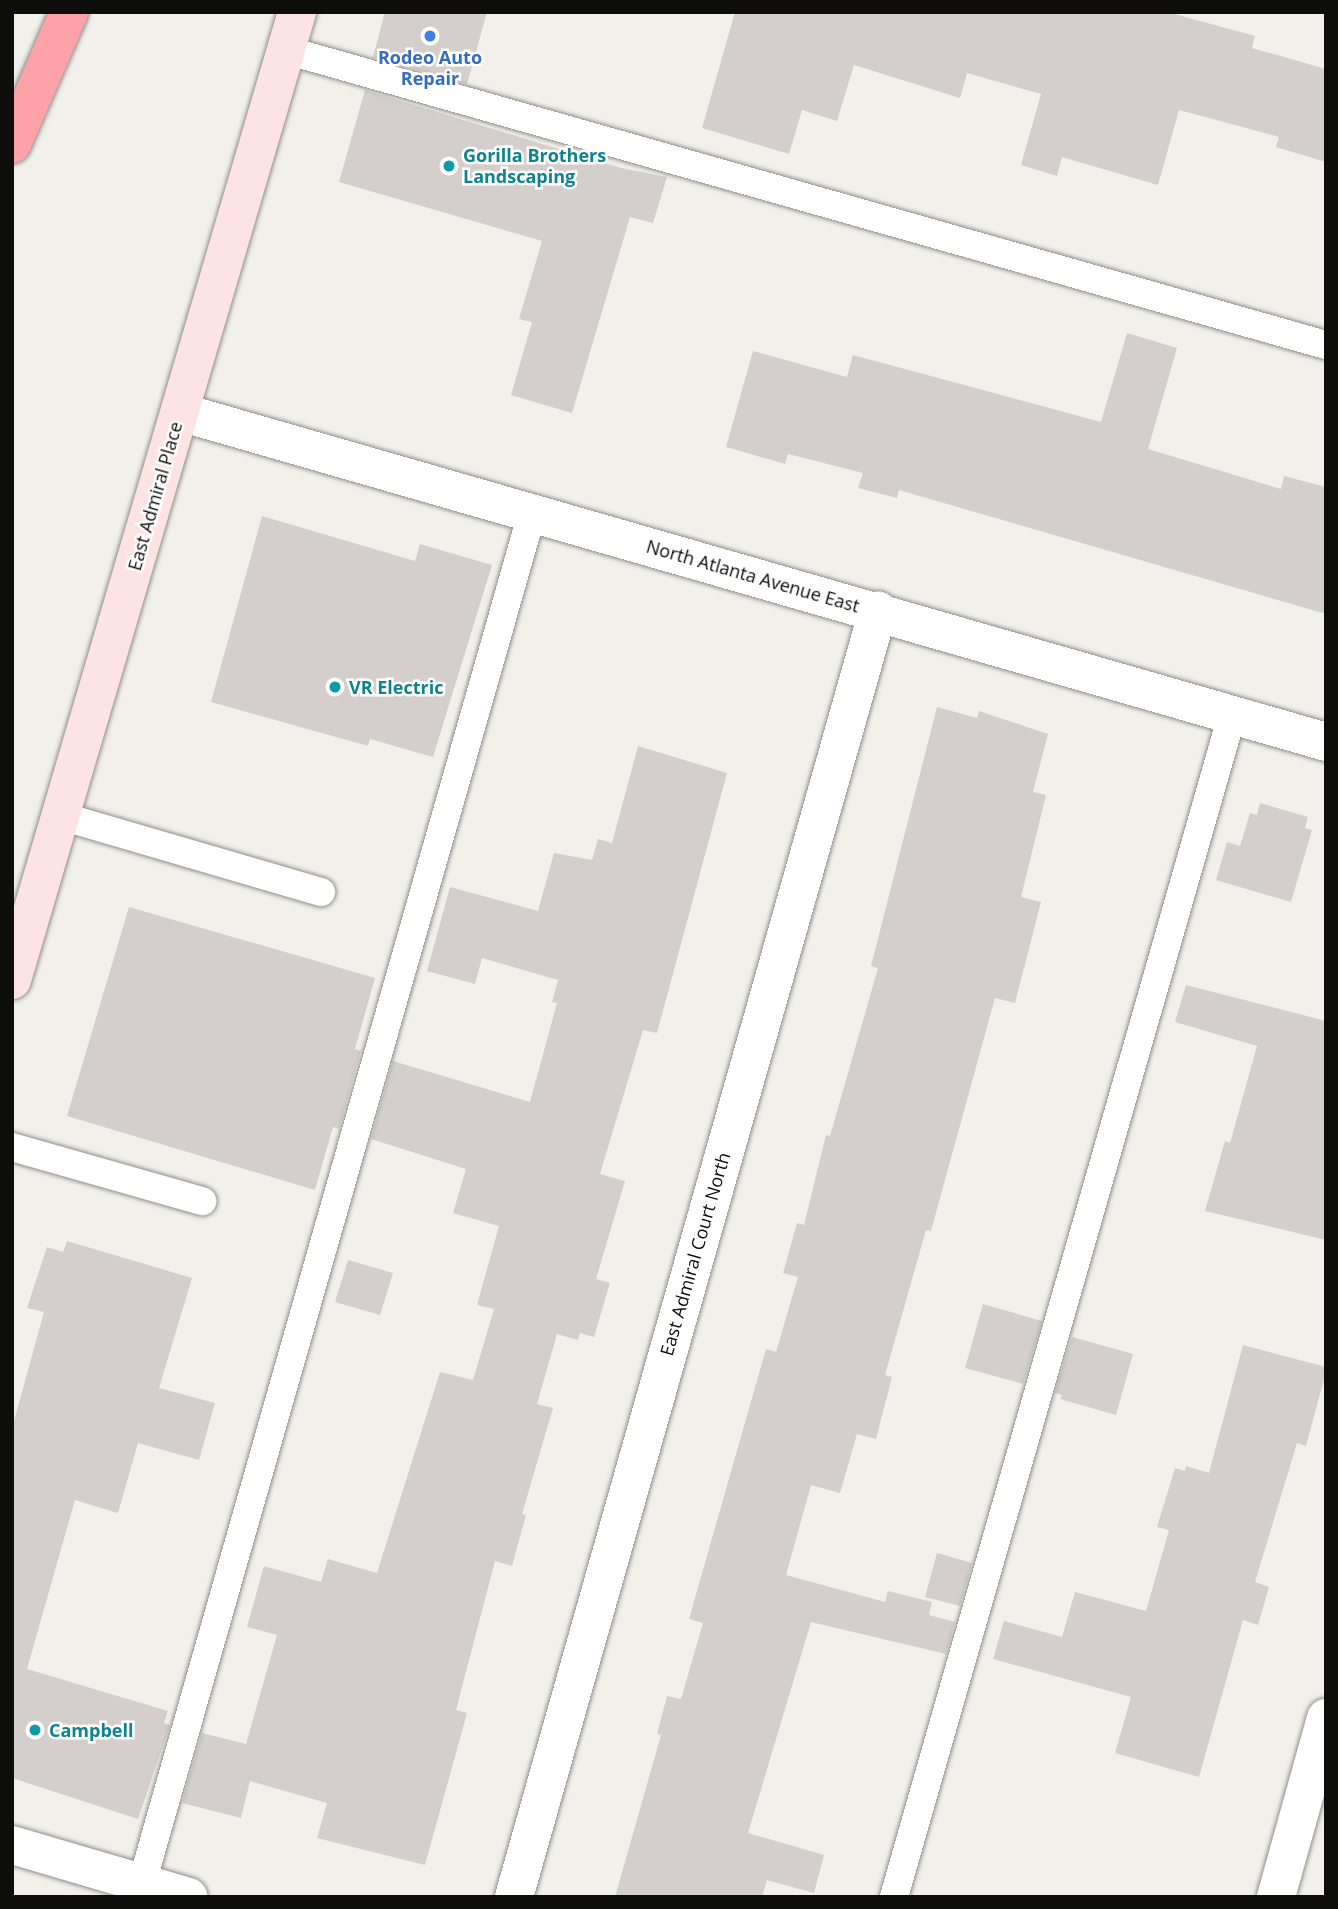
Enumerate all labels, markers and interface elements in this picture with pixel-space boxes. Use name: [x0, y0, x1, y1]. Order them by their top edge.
marker: Rodeo Auto Repair: [422, 28, 438, 44]
place label: Rodeo Auto Repair: [378, 47, 482, 90]
place label: Gorilla Brothers Landscaping: [463, 145, 606, 188]
marker: Gorilla Brothers Landscaping: [441, 158, 457, 174]
street label: East Admiral Place: [123, 419, 187, 573]
street label: North Atlanta Avenue East: [644, 535, 862, 617]
place label: VR Electric: [349, 676, 443, 698]
marker: VR Electric: [327, 679, 343, 695]
street label: East Admiral Court North: [656, 1150, 734, 1358]
place label: Campbell: [49, 1719, 133, 1741]
marker: Campbell: [27, 1722, 43, 1738]

